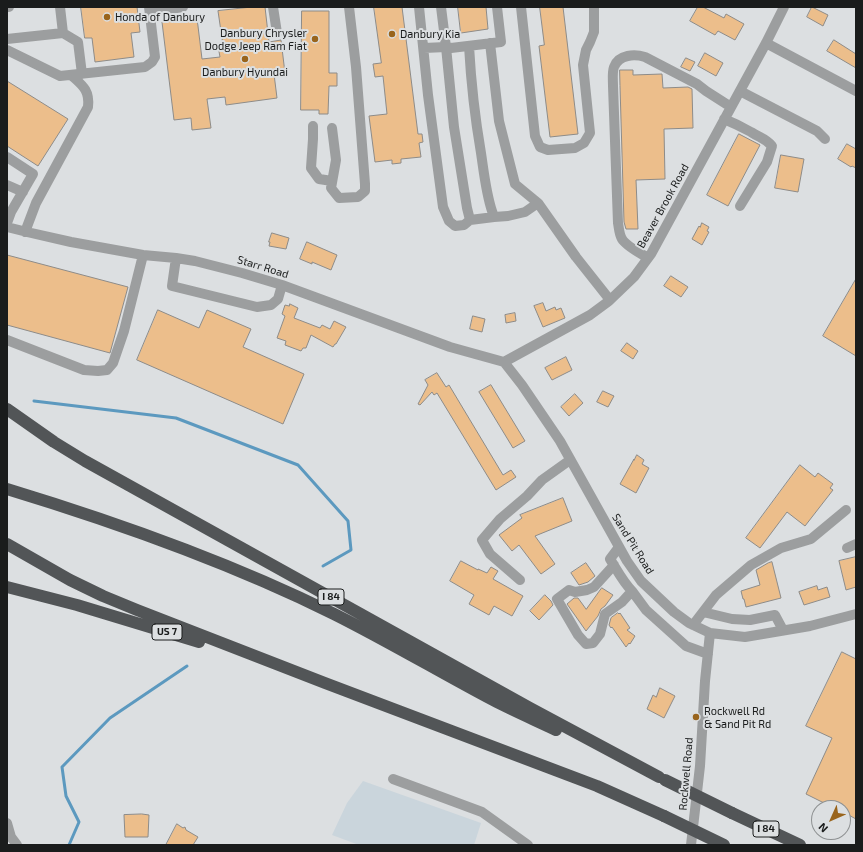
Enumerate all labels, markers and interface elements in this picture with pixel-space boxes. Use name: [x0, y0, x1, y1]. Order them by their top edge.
place label: Honda of Danbury: [115, 10, 205, 24]
marker: Honda of Danbury: [102, 12, 112, 22]
place label: Danbury Chrysler Dodge Jeep Ram Fiat: [204, 26, 307, 52]
place label: Danbury Kia: [400, 27, 460, 41]
marker: Danbury Kia: [387, 29, 397, 39]
marker: Danbury Chrysler Dodge Jeep Ram Fiat: [310, 34, 320, 44]
marker: Danbury Hyundai: [240, 54, 250, 64]
place label: Danbury Hyundai: [202, 65, 288, 79]
street label: Beaver Brook Road: [634, 162, 692, 250]
street label: Starr Road: [236, 253, 290, 281]
street label: Sand Pit Road: [609, 511, 657, 577]
road number: I 84: [318, 589, 344, 605]
road number: US 7: [152, 624, 182, 640]
place label: Rockwell Rd & Sand Pit Rd: [704, 704, 771, 730]
marker: Rockwell Rd & Sand Pit Rd: [691, 712, 701, 722]
street label: Rockwell Road: [676, 737, 696, 811]
north arrow: [811, 800, 851, 840]
road number: I 84: [753, 821, 779, 837]
text: N: [815, 821, 830, 836]

